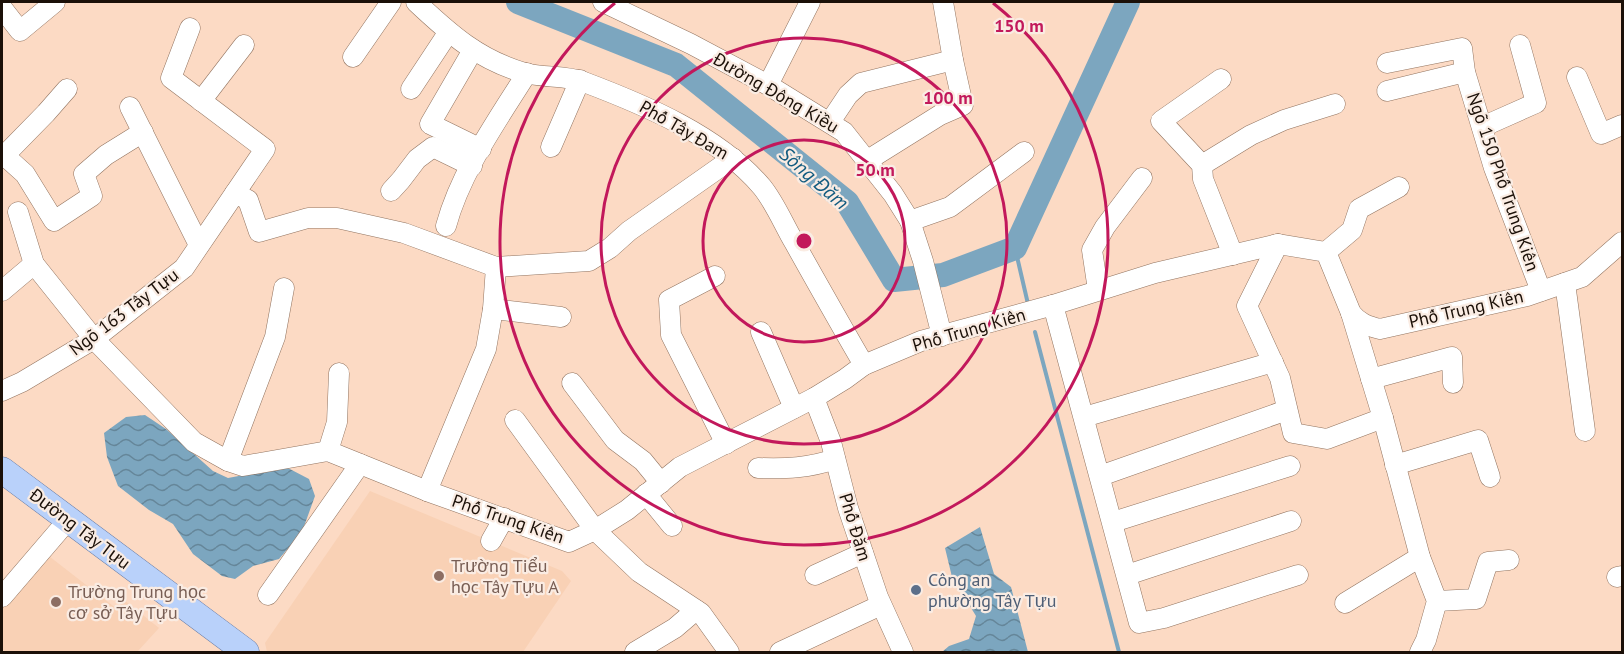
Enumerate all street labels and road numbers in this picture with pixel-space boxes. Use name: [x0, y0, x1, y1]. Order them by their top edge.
street label: Đường Đông Kiều: [708, 47, 843, 138]
street label: Ngõ 150 Phố Trung Kiên: [1462, 90, 1545, 274]
street label: Phố Tây Đam: [636, 95, 733, 164]
street label: Ngõ 163 Tây Tựu: [64, 263, 183, 360]
street label: Phố Trung Kiên: [1406, 284, 1525, 333]
street label: Phố Trung Kiên: [910, 302, 1028, 357]
street label: Đường Tây Tựu: [24, 482, 135, 574]
street label: Phố Trung Kiên: [449, 489, 567, 548]
street label: Phố Đăm: [834, 490, 877, 564]

